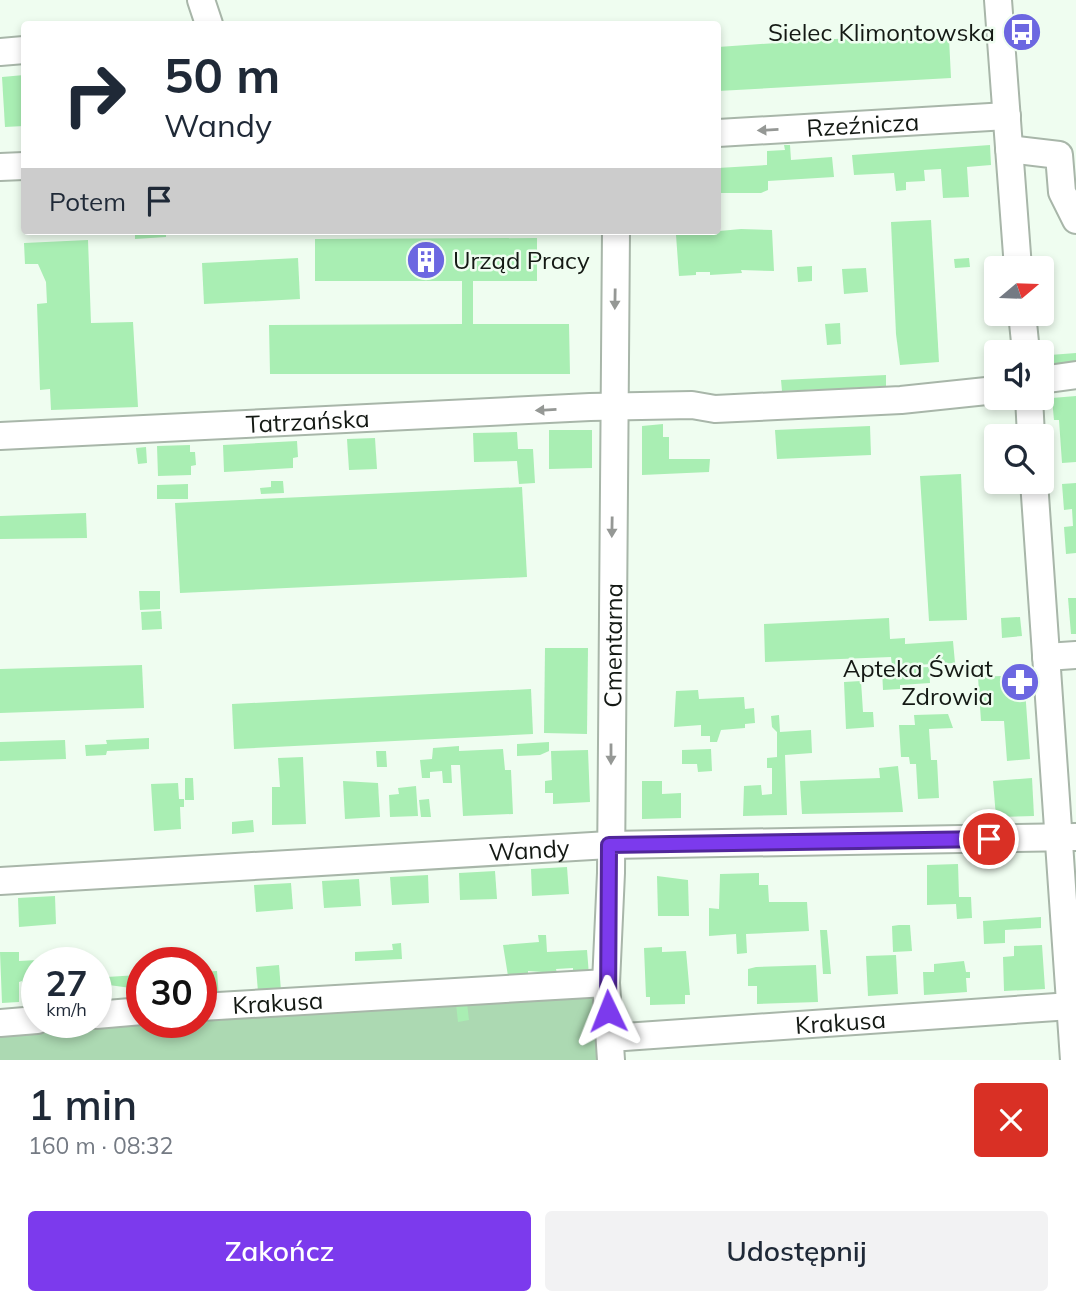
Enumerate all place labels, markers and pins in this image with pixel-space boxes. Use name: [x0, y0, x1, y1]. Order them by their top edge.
bus stop icon: Sielec Klimontowska: [1001, 11, 1043, 53]
place label: Sielec Klimontowska: [768, 17, 995, 47]
building icon: Urząd Pracy: [405, 239, 447, 281]
place label: Urząd Pracy: [453, 245, 590, 275]
place label: Apteka Świat Zdrowia: [843, 653, 993, 711]
pharmacy icon: Apteka Świat Zdrowia: [999, 661, 1041, 703]
pin: [959, 809, 1019, 869]

